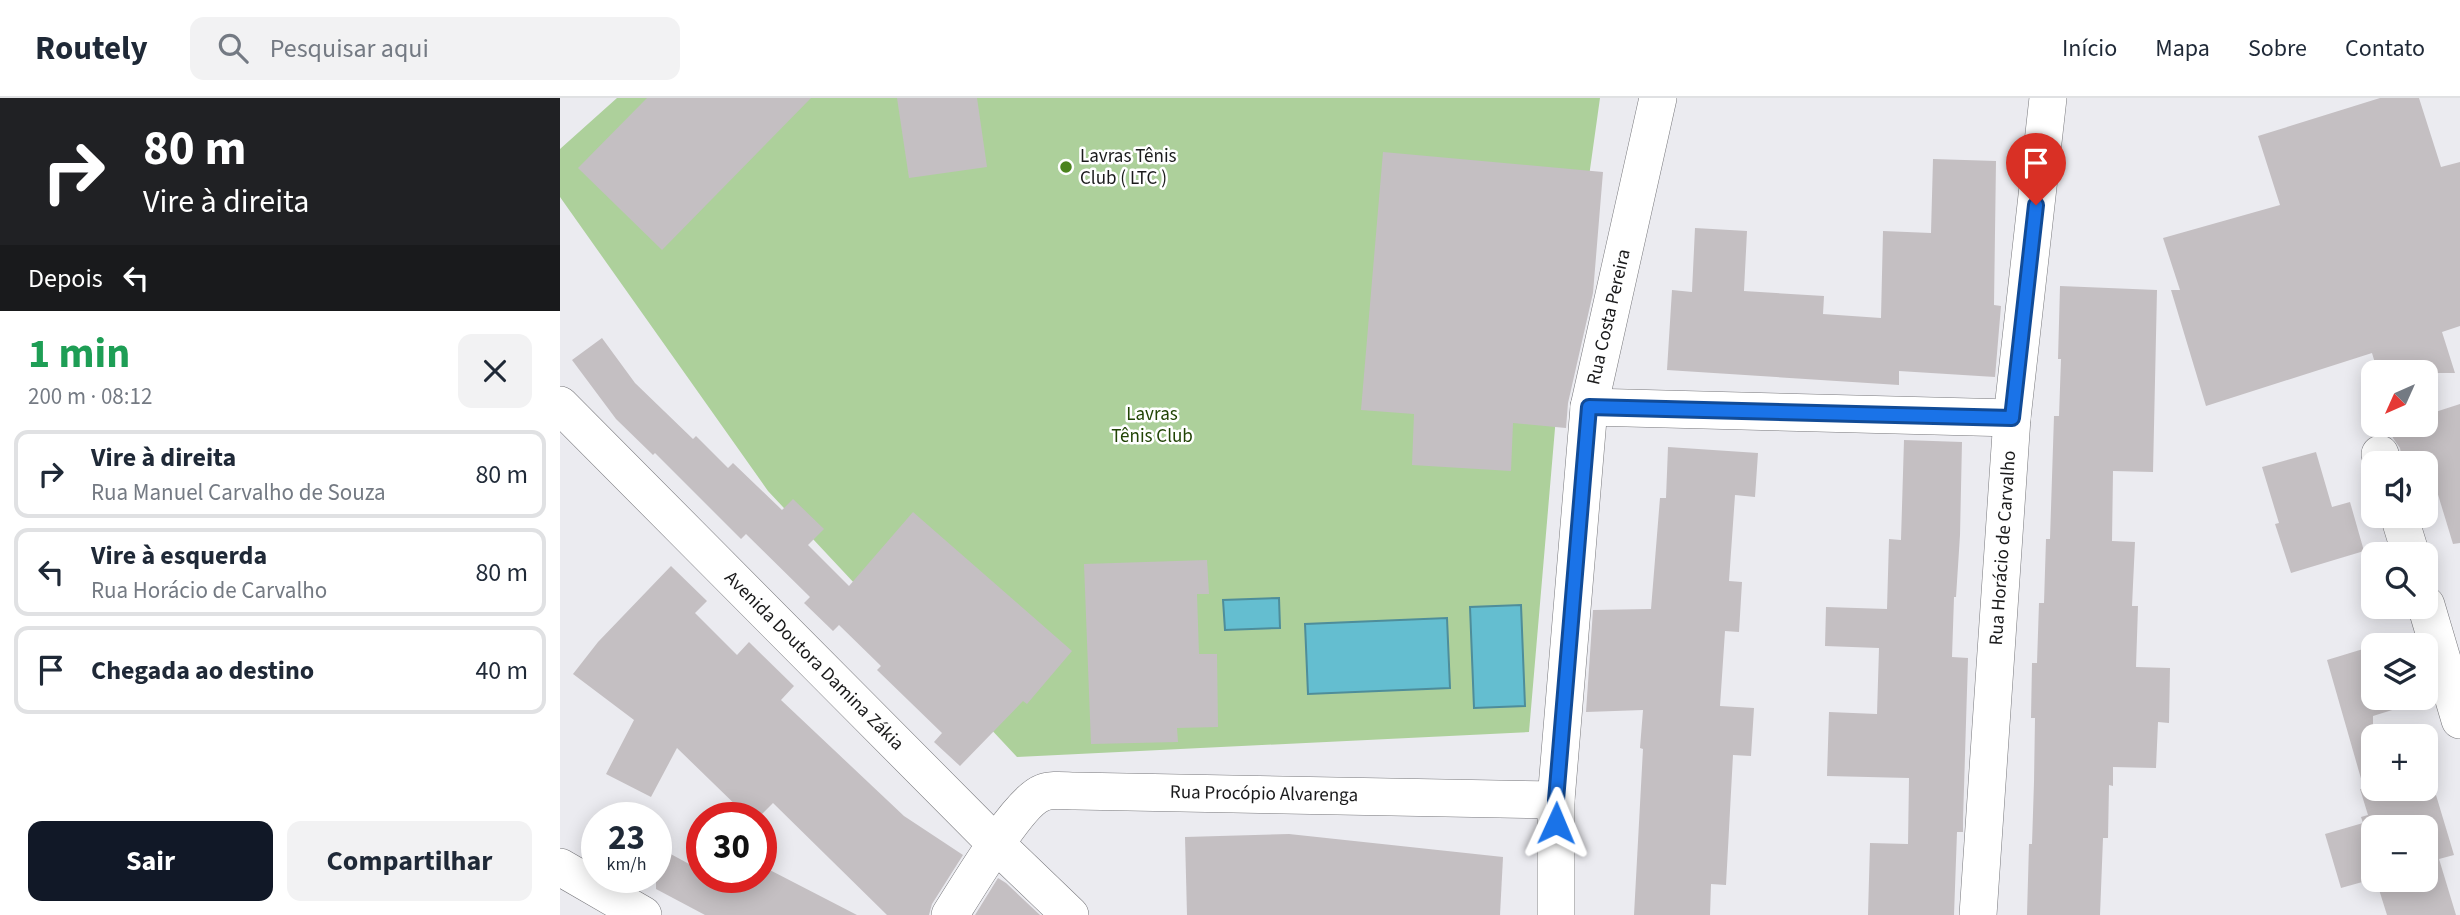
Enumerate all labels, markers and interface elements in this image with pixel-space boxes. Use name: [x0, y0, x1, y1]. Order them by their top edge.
search box: [190, 17, 680, 80]
text: Routely: [35, 25, 148, 72]
icon: search: [214, 29, 252, 67]
text: Pesquisar aqui: [270, 30, 429, 67]
text: Início: [2062, 31, 2117, 66]
text: Mapa: [2155, 31, 2210, 66]
text: Sobre: [2248, 31, 2307, 66]
text: Contato: [2345, 31, 2425, 66]
text: 80 m: [143, 114, 247, 184]
icon: right: [28, 126, 119, 217]
pin: [2006, 133, 2066, 205]
place label: Lavras Tênis Club ( LTC ): [1080, 143, 1177, 192]
icon: arrive: [2017, 144, 2055, 182]
marker: Lavras Tênis Club ( LTC ): [1058, 159, 1074, 175]
text: Vire à direita: [143, 179, 309, 225]
street label: Rua Costa Pereira: [1580, 246, 1638, 388]
icon: left: [117, 259, 155, 297]
text: Depois: [28, 260, 103, 297]
text: 1 min: [28, 324, 130, 384]
button: close: [458, 334, 532, 408]
north arrow: [2361, 360, 2438, 438]
map controls: [2361, 360, 2438, 892]
text: 200 m · 08:12: [28, 380, 152, 413]
park label: Lavras Tênis Club: [1111, 401, 1193, 450]
text: Vire à direita: [91, 439, 236, 476]
street label: Rua Horácio de Carvalho: [1983, 450, 2023, 646]
button: sound: [2361, 451, 2438, 528]
icon: right: [32, 455, 70, 493]
text: 80 m: [475, 456, 528, 493]
text: Rua Manuel Carvalho de Souza: [91, 476, 386, 509]
text: Vire à esquerda: [91, 537, 267, 574]
button: search: [2361, 542, 2438, 619]
icon: left: [32, 553, 70, 591]
text: 80 m: [475, 554, 528, 591]
street label: Avenida Doutora Damina Zákia: [718, 565, 910, 757]
text: Rua Horácio de Carvalho: [91, 574, 327, 607]
button: layers: [2361, 633, 2438, 710]
icon: arrive: [32, 651, 70, 689]
text: Chegada ao destino: [91, 652, 314, 689]
text: 40 m: [475, 652, 528, 689]
button: +: [2361, 724, 2438, 801]
street label: Rua Procópio Alvarenga: [1170, 779, 1358, 809]
position arrow: [1519, 786, 1593, 860]
speed limit sign: 30: [686, 802, 777, 893]
text: 23: [608, 813, 645, 863]
button: −: [2361, 815, 2438, 892]
button: Sair: [28, 821, 273, 901]
button: Compartilhar: [287, 821, 532, 901]
text: km/h: [607, 852, 646, 877]

